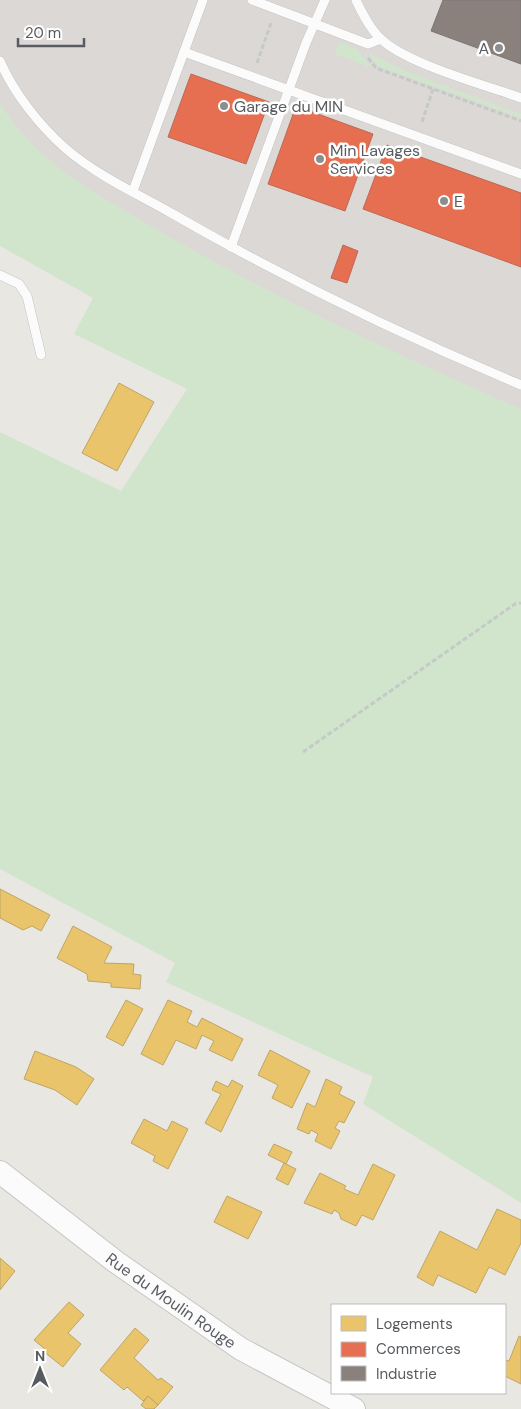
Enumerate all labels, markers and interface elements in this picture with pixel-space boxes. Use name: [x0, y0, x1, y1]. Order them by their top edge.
scale bar: [18, 15, 84, 47]
text: 20 m: [25, 23, 61, 43]
place label: A: [478, 38, 489, 59]
marker: A: [493, 42, 505, 54]
place label: Garage du MIN: [234, 96, 343, 117]
marker: Garage du MIN: [218, 100, 230, 112]
place label: Min Lavages Services: [330, 140, 420, 179]
marker: Min Lavages Services: [314, 153, 326, 165]
place label: E: [454, 191, 463, 212]
marker: E: [438, 195, 450, 207]
street label: Rue du Moulin Rouge: [102, 1248, 240, 1353]
legend: [331, 1304, 506, 1394]
text: Logements: [376, 1314, 453, 1334]
text: Commerces: [376, 1339, 461, 1359]
north arrow: [15, 1344, 65, 1394]
text: N: [35, 1347, 45, 1365]
text: Industrie: [376, 1364, 437, 1384]

